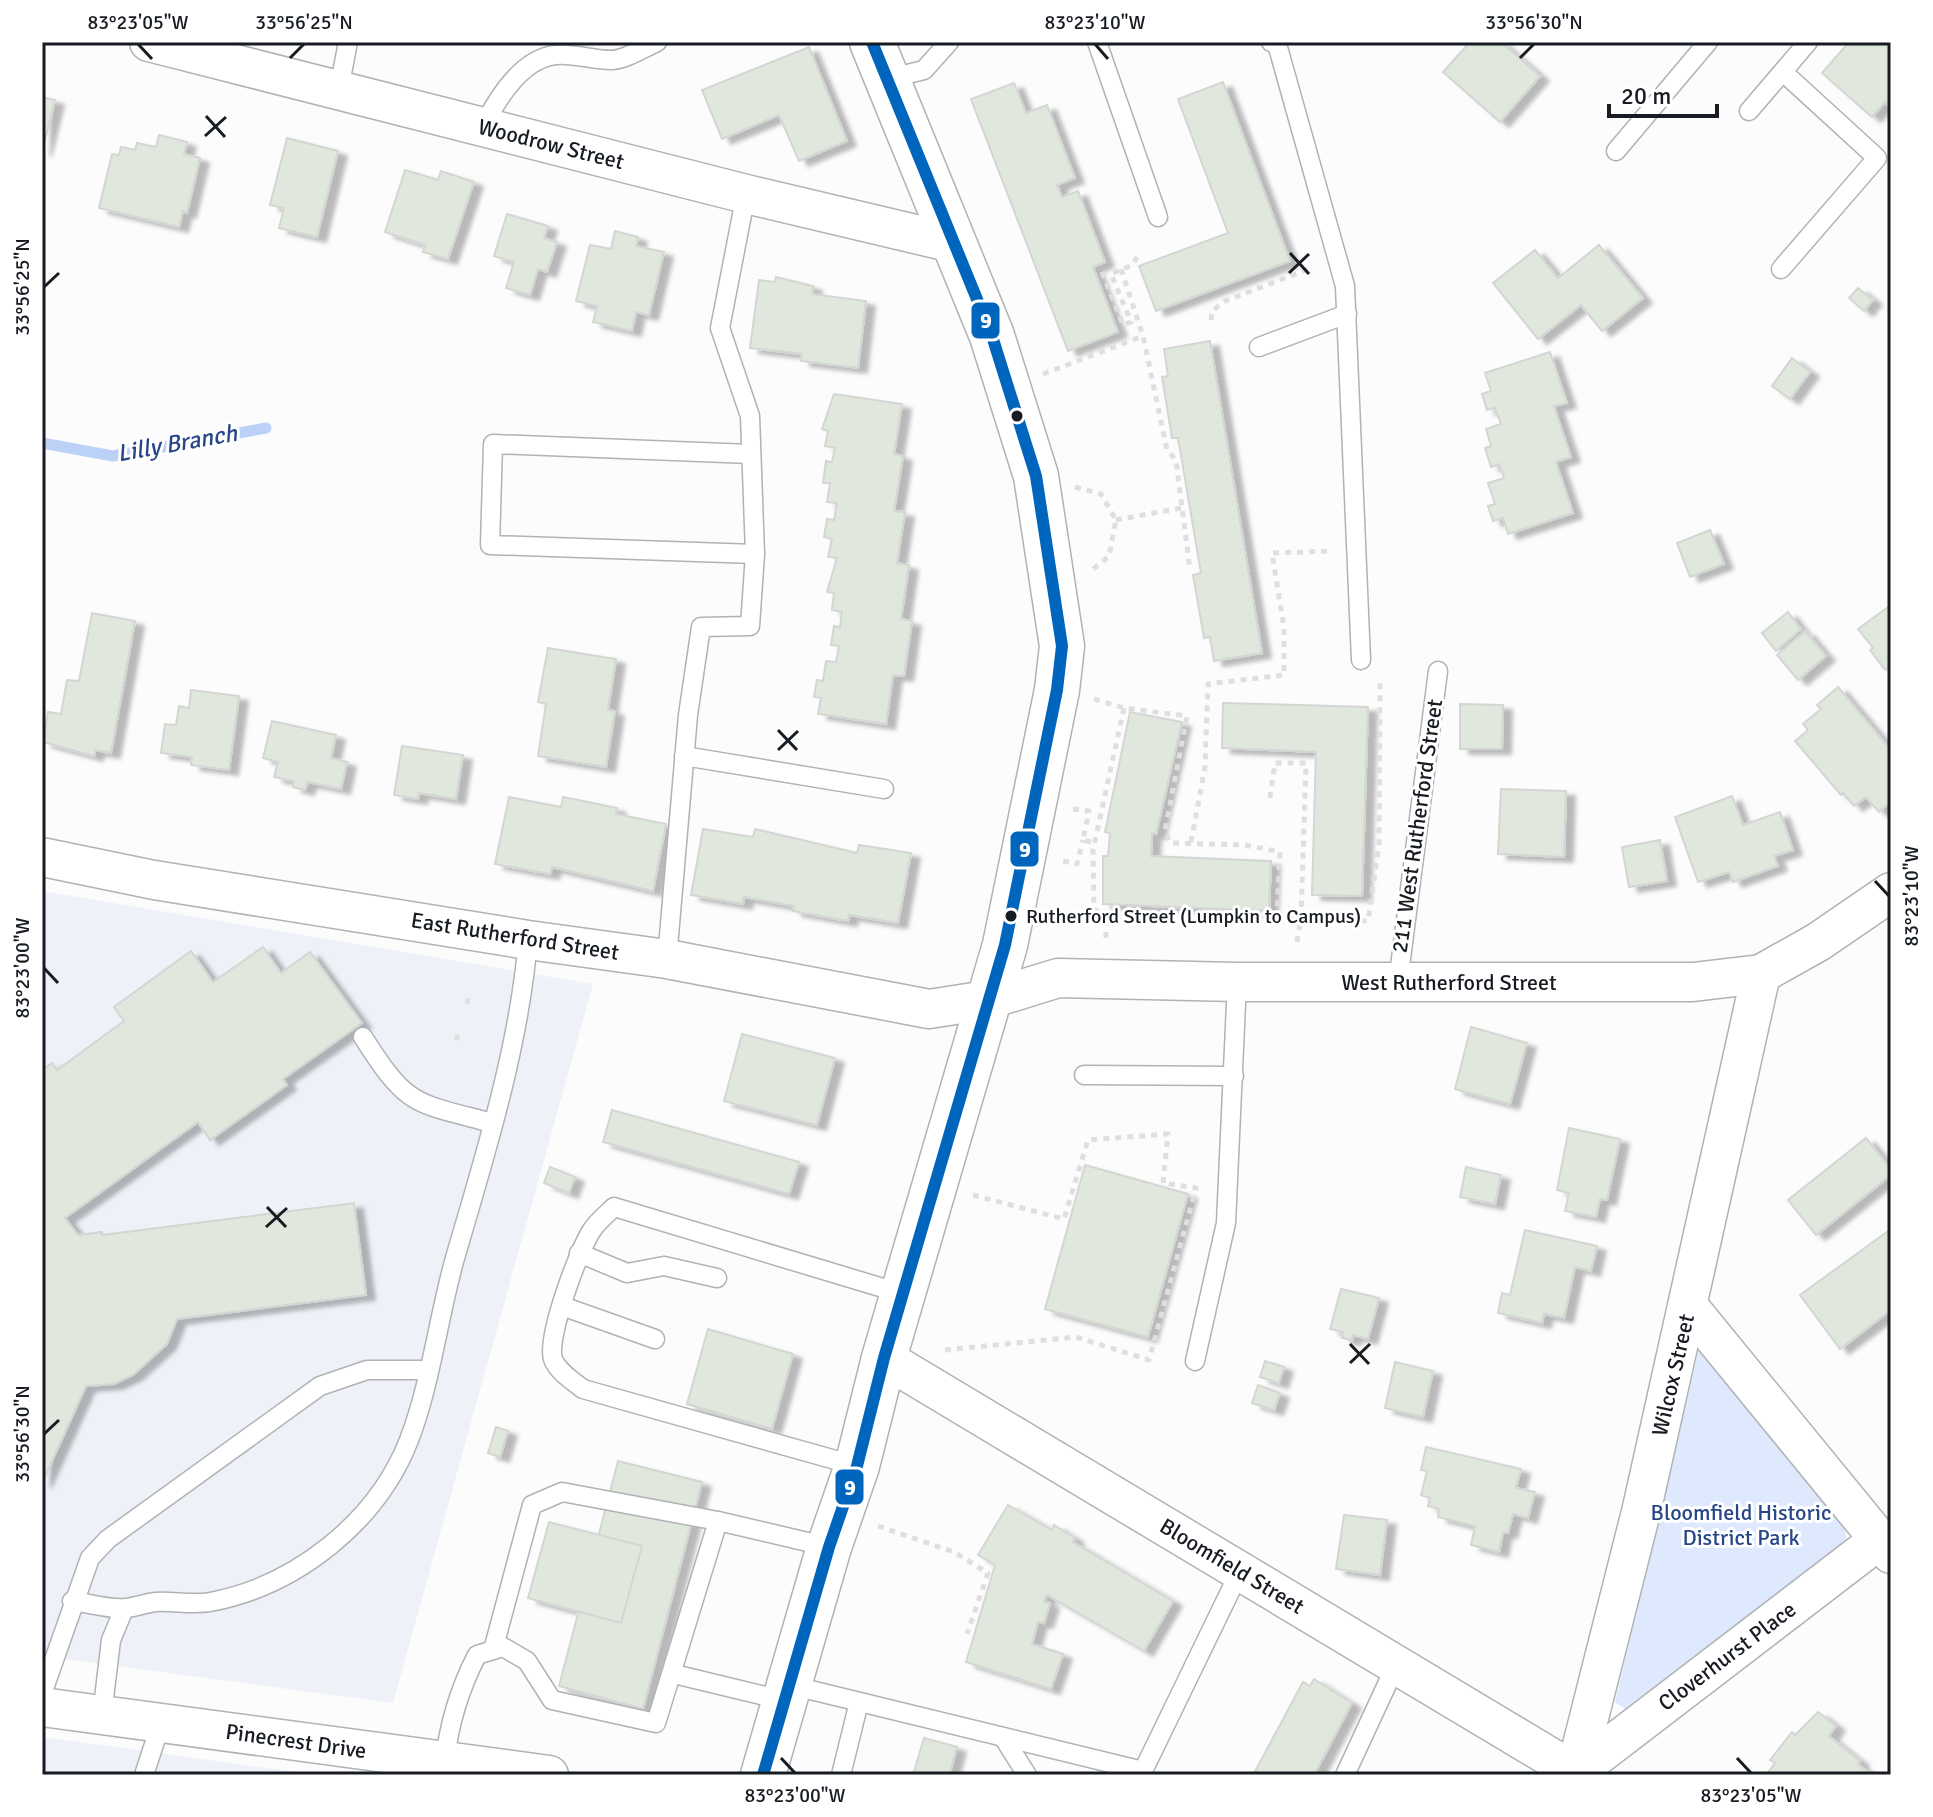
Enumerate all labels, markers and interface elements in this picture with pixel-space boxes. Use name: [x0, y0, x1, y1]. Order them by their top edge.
text: 83°23'05"W: [87, 10, 189, 35]
text: 33°56'25"N: [255, 10, 353, 35]
text: 83°23'10"W: [1044, 10, 1146, 35]
text: 33°56'30"N: [1485, 10, 1583, 35]
scale bar: [1609, 68, 1717, 118]
text: 20 m: [1621, 81, 1671, 111]
street label: Woodrow Street: [475, 113, 627, 175]
text: 33°56'25"N: [10, 238, 35, 336]
line badge: 9: [970, 301, 1001, 340]
text: 9: [980, 307, 992, 334]
unlabelled marker: [1009, 408, 1025, 424]
water label: Lilly Branch: [115, 418, 240, 468]
street label: 211 West Rutherford Street: [1386, 697, 1448, 955]
line badge: 9: [1009, 830, 1040, 868]
text: 9: [1019, 836, 1031, 863]
text: 83°23'10"W: [1899, 845, 1924, 947]
place label: Rutherford Street (Lumpkin to Campus): [1026, 904, 1361, 929]
street label: East Rutherford Street: [409, 906, 621, 966]
marker: Rutherford Street (Lumpkin to Campus): [1003, 908, 1019, 924]
text: 83°23'00"W: [10, 917, 35, 1019]
street label: West Rutherford Street: [1341, 969, 1557, 996]
street label: Wilcox Street: [1646, 1311, 1700, 1439]
text: 33°56'30"N: [10, 1385, 35, 1483]
line badge: 9: [834, 1468, 865, 1506]
text: 9: [844, 1474, 856, 1501]
park label: Bloomfield Historic District Park: [1651, 1499, 1831, 1551]
street label: Bloomfield Street: [1155, 1512, 1309, 1620]
street label: Cloverhurst Place: [1653, 1596, 1801, 1716]
street label: Pinecrest Drive: [224, 1718, 368, 1764]
text: 83°23'00"W: [744, 1783, 846, 1808]
text: 83°23'05"W: [1700, 1783, 1802, 1808]

